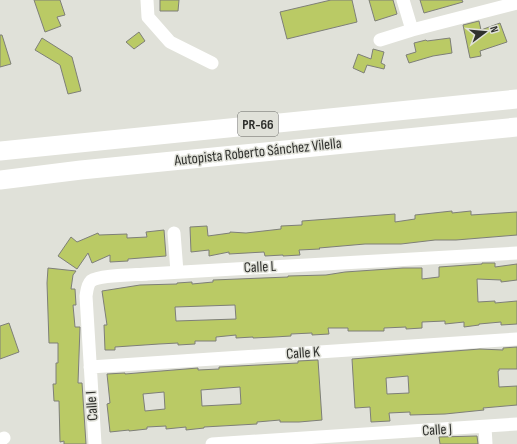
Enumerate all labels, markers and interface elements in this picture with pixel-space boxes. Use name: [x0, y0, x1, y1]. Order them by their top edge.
north arrow: [465, 12, 505, 52]
text: N: [487, 25, 501, 34]
road number: PR-66: [238, 112, 278, 136]
street label: Autopista Roberto Sánchez Vilella: [173, 134, 343, 170]
street label: Calle L: [243, 257, 277, 277]
street label: Calle K: [286, 342, 321, 364]
street label: Calle I: [81, 390, 103, 422]
street label: Calle J: [421, 419, 453, 441]

